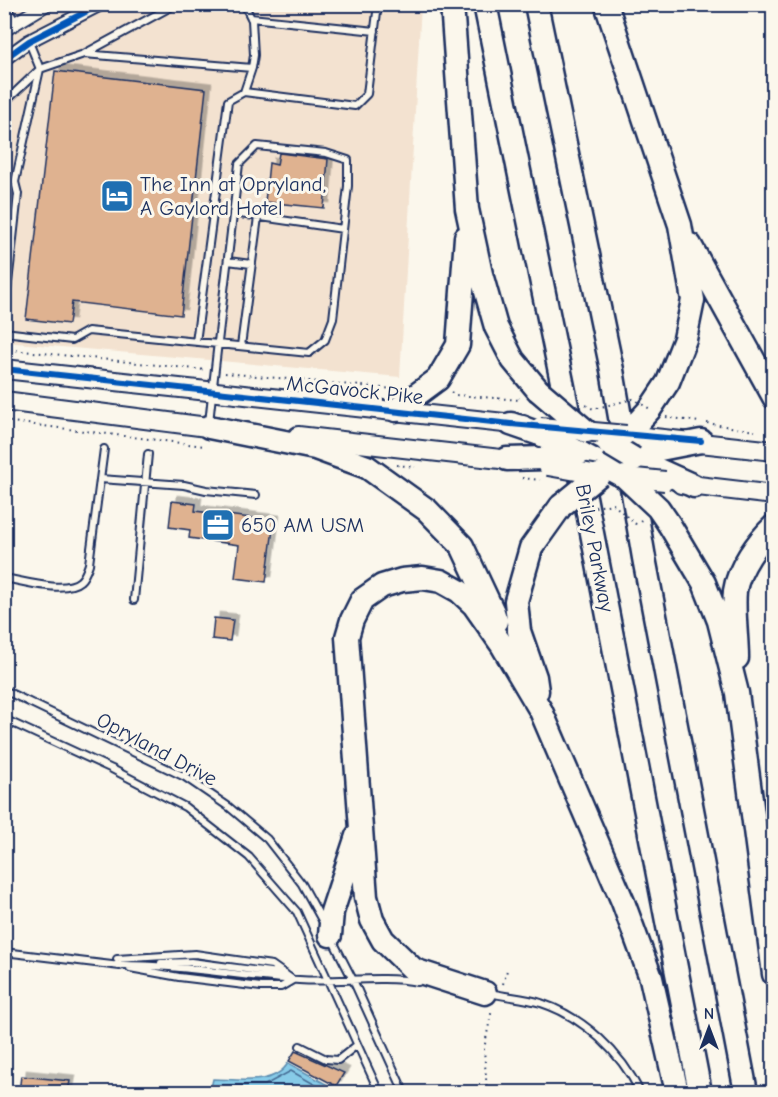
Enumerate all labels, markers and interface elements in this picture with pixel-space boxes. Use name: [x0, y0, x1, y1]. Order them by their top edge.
place label: The Inn at Opryland, A Gaylord Hotel: [140, 172, 326, 220]
hotel icon: The Inn at Opryland, A Gaylord Hotel: [99, 178, 135, 214]
street label: McGavock Pike: [286, 371, 424, 409]
street label: Briley Parkway: [571, 482, 619, 615]
office icon: 650 AM USM: [200, 507, 236, 543]
place label: 650 AM USM: [241, 513, 364, 537]
street label: Opryland Drive: [93, 707, 221, 791]
north arrow: [679, 998, 739, 1058]
text: N: [704, 1005, 714, 1023]

